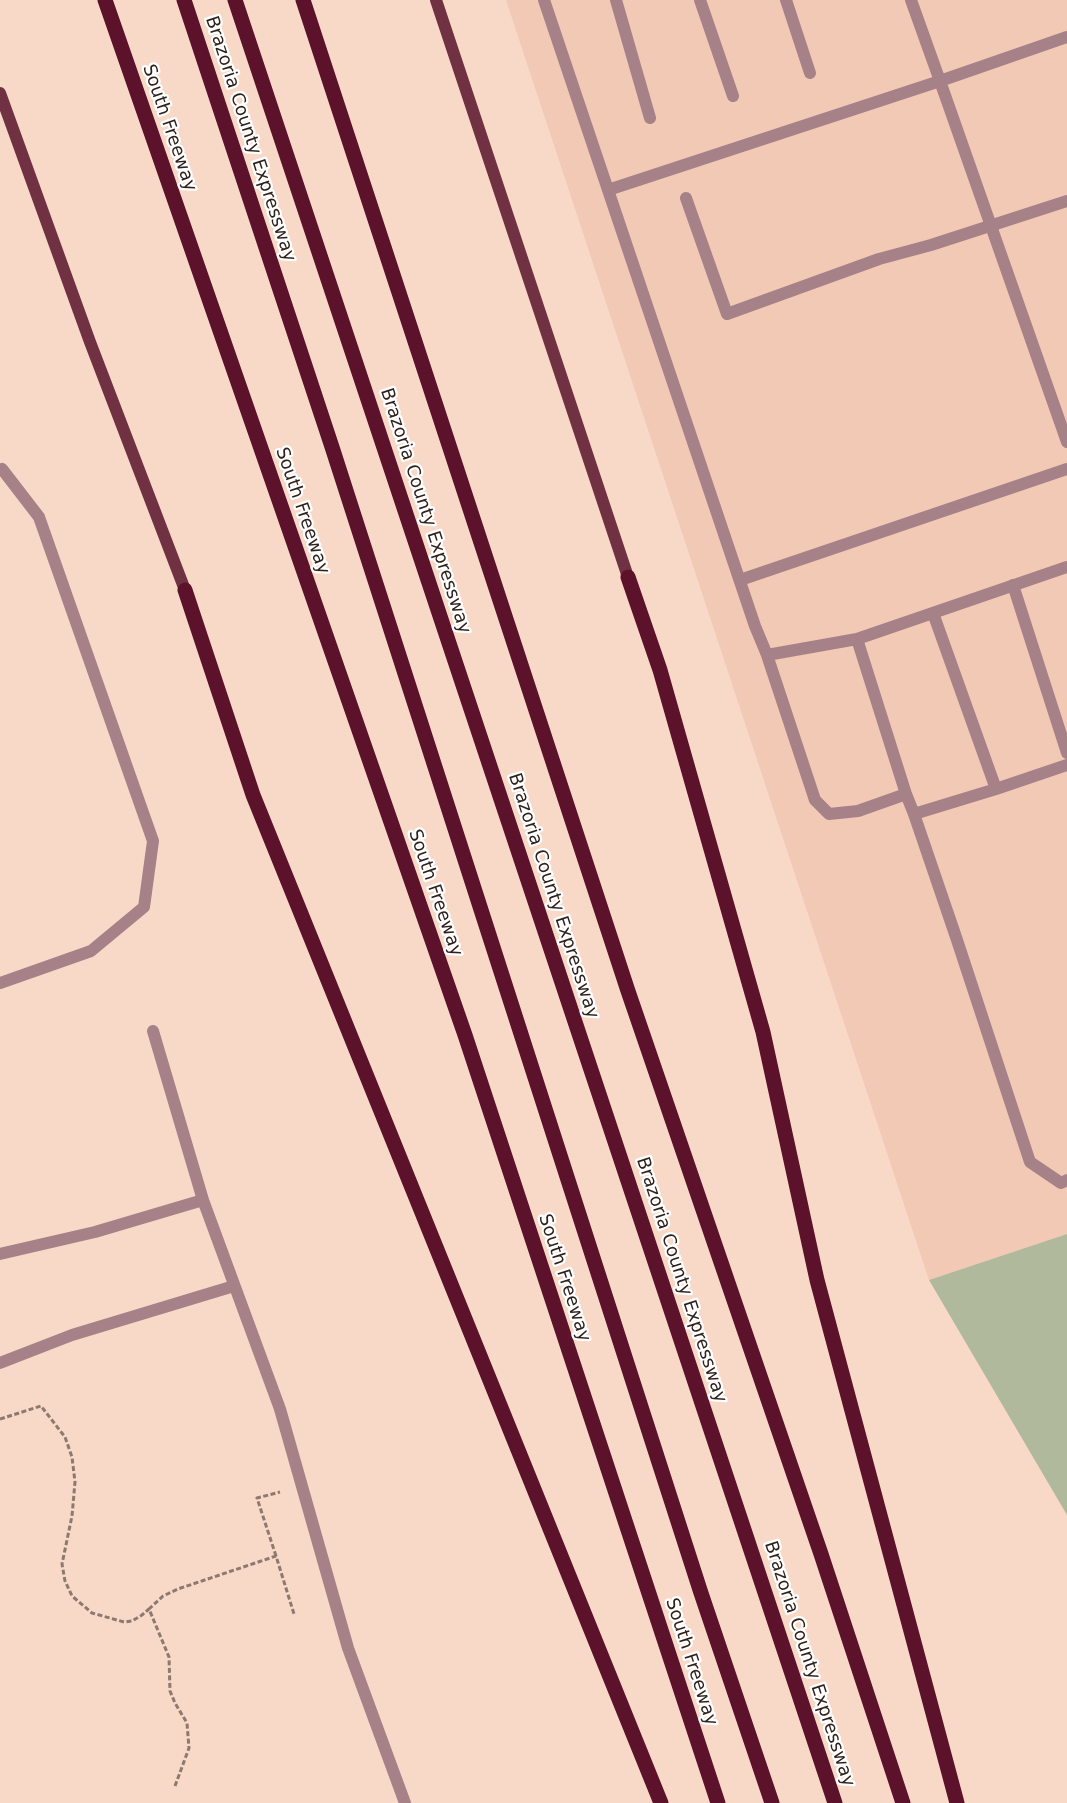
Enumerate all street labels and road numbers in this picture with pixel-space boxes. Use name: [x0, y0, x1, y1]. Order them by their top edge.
street label: Brazoria County Expressway: [200, 13, 300, 265]
street label: South Freeway: [137, 62, 201, 194]
street label: Brazoria County Expressway: [375, 385, 475, 637]
street label: South Freeway: [270, 445, 334, 577]
street label: Brazoria County Expressway: [503, 770, 603, 1022]
street label: South Freeway: [403, 827, 467, 959]
street label: Brazoria County Expressway: [631, 1154, 731, 1406]
street label: South Freeway: [533, 1212, 595, 1344]
street label: Brazoria County Expressway: [759, 1538, 859, 1790]
street label: South Freeway: [660, 1596, 722, 1728]

